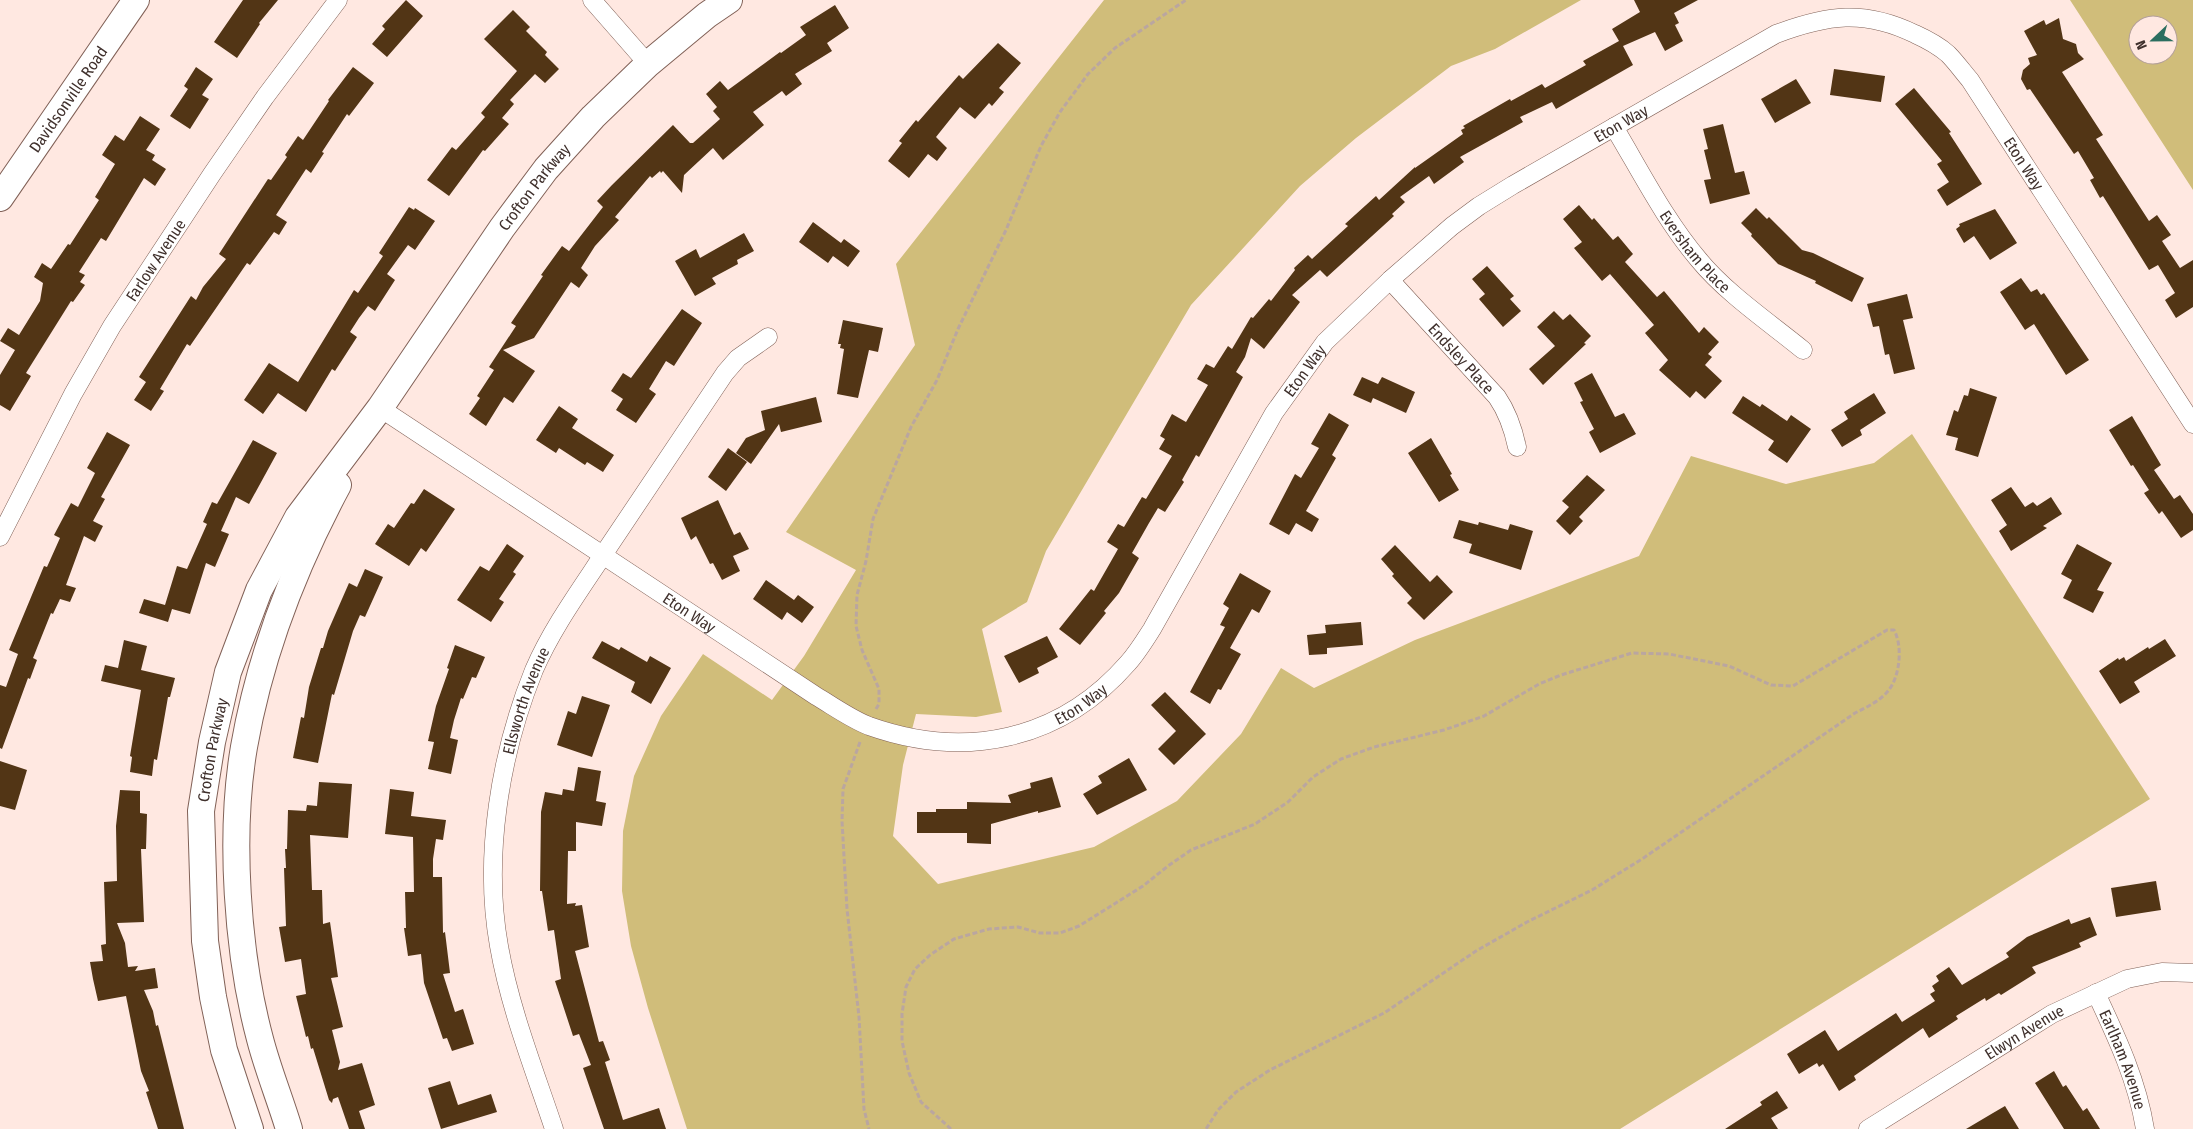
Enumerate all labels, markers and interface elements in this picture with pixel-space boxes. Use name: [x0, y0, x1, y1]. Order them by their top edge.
north arrow: [2128, 15, 2178, 65]
text: N: [2132, 38, 2151, 52]
street label: Davidsonville Road: [25, 42, 111, 156]
street label: Eton Way: [1590, 100, 1652, 146]
street label: Eton Way: [2000, 133, 2049, 194]
street label: Crofton Parkway: [494, 139, 575, 234]
street label: Eversham Place: [1656, 207, 1735, 297]
street label: Farlow Avenue: [122, 215, 189, 305]
street label: Endsley Place: [1425, 319, 1499, 397]
street label: Eton Way: [1280, 340, 1330, 400]
street label: Eton Way: [660, 588, 720, 637]
street label: Ellsworth Avenue: [498, 644, 553, 756]
street label: Eton Way: [1051, 679, 1111, 728]
street label: Crofton Parkway: [193, 695, 231, 803]
street label: Elwyn Avenue: [1981, 1000, 2067, 1063]
street label: Earlham Avenue: [2096, 1007, 2150, 1111]

